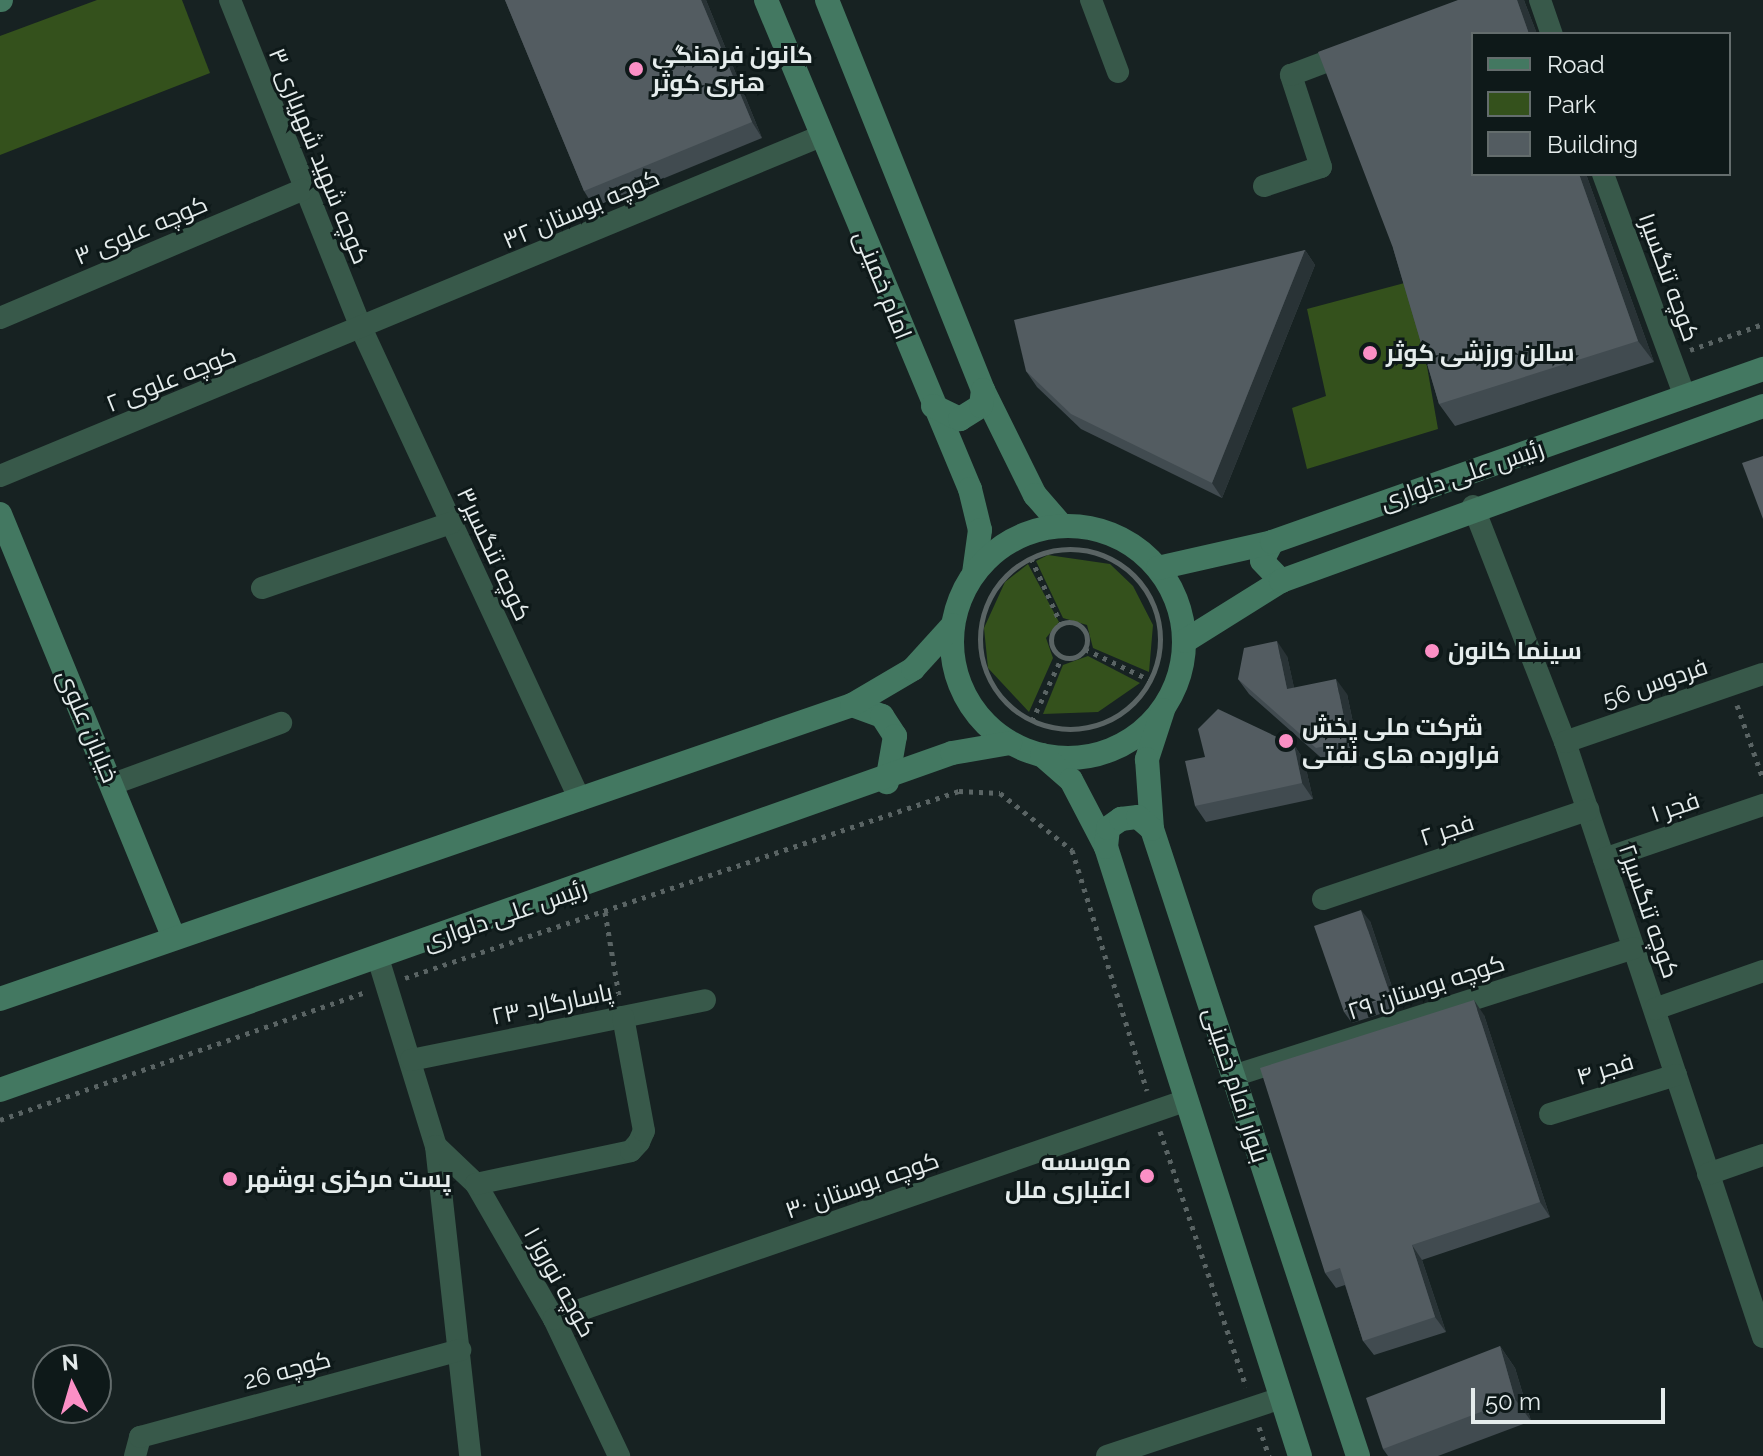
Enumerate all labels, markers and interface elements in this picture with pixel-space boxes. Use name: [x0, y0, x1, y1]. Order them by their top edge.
legend: [1471, 32, 1731, 176]
place label: کانون فرهنگی هنری کوثر: [652, 41, 813, 97]
street label: کوچه شهید شهریاری ۳: [262, 44, 376, 268]
text: Road: [1547, 50, 1605, 79]
marker: کانون فرهنگی هنری کوثر: [627, 60, 645, 78]
text: Park: [1547, 90, 1596, 119]
text: Building: [1547, 130, 1638, 159]
street label: کوچه بوستان ۳۲: [498, 163, 664, 255]
street label: کوچه علوی ۳: [70, 189, 212, 271]
street label: کوچه تنگسیر۱: [1632, 209, 1706, 345]
street label: امام خمینی: [848, 226, 918, 344]
place label: سالن ورزشی کوثر: [1386, 339, 1575, 367]
street label: کوچه علوی ۲: [102, 340, 240, 418]
marker: سالن ورزشی کوثر: [1361, 344, 1379, 362]
street label: رئیس علی دلواری: [1376, 434, 1548, 516]
street label: کوچه تنگسیر۳: [451, 483, 537, 625]
place label: سینما کانون: [1448, 637, 1582, 665]
marker: سینما کانون: [1423, 642, 1441, 660]
street label: فردوس 56: [1599, 652, 1711, 714]
street label: خیابان علوی: [51, 665, 125, 787]
place label: شرکت ملی پخش فراورده های نفتی: [1302, 713, 1500, 769]
marker: شرکت ملی پخش فراورده های نفتی: [1277, 732, 1295, 750]
street label: فجر ۱: [1647, 785, 1703, 829]
street label: فجر ۲: [1416, 808, 1478, 852]
street label: کوچه تنگسیر۲: [1613, 840, 1685, 982]
street label: رئیس علی دلواری: [419, 874, 591, 956]
street label: کوچه بوستان ۲۹: [1344, 948, 1508, 1026]
street label: پاسارگارد ۲۳: [489, 977, 615, 1031]
street label: بلوار امام خمینی: [1197, 1004, 1275, 1166]
street label: فجر ۴: [1573, 1047, 1637, 1091]
street label: کوچه بوستان ۳۰: [781, 1145, 943, 1225]
place label: موسسه اعتباری ملل: [1005, 1148, 1131, 1204]
place label: پست مرکزی بوشهر: [246, 1165, 451, 1193]
marker: موسسه اعتباری ملل: [1138, 1167, 1156, 1185]
marker: پست مرکزی بوشهر: [221, 1170, 239, 1188]
street label: کوچه نوروز ۱: [518, 1222, 602, 1342]
north arrow: [32, 1344, 112, 1424]
street label: کوچه 26: [240, 1345, 334, 1395]
text: N: [61, 1348, 80, 1376]
scale bar: [1475, 1372, 1669, 1422]
text: 50 m: [1485, 1387, 1541, 1416]

